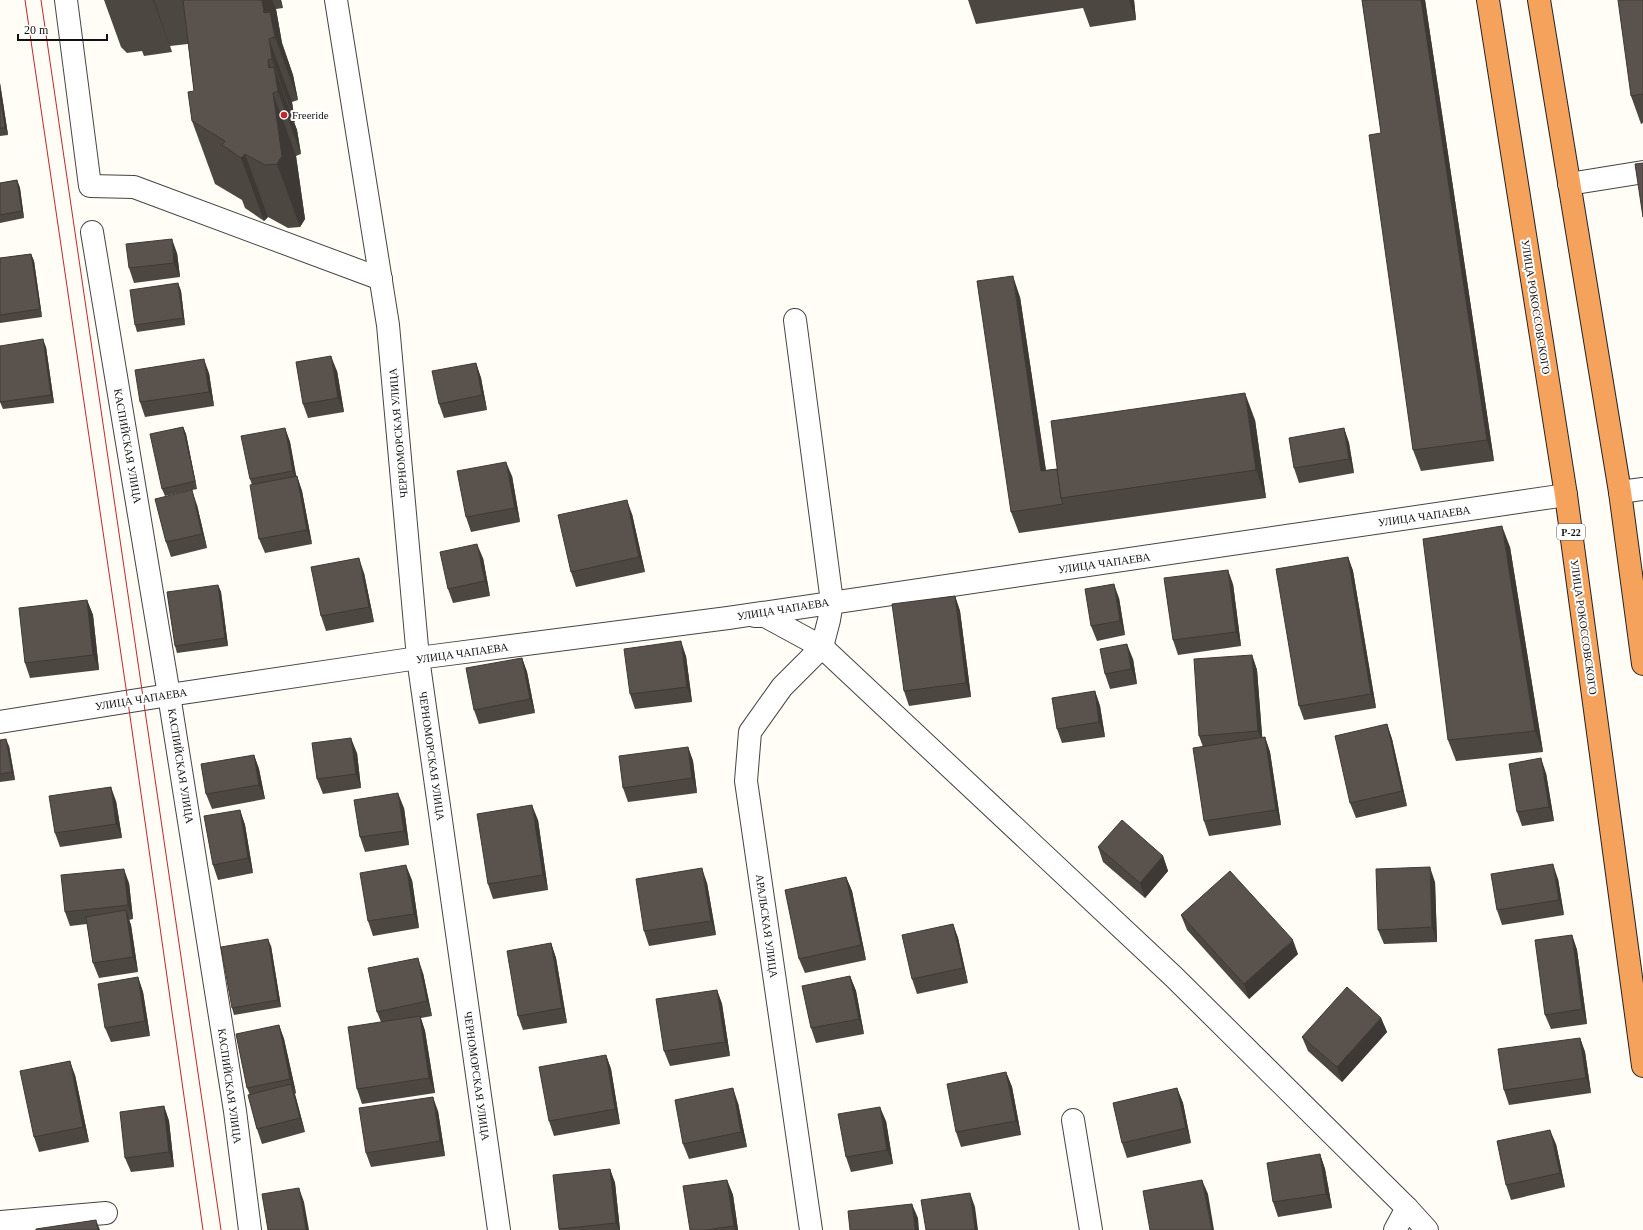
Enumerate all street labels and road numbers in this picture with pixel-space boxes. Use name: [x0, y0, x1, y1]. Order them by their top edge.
street label: УЛИЦА РОКОССОВСКОГО: [1519, 239, 1553, 375]
street label: ЧЕРНОМОРСКАЯ УЛИЦА: [386, 367, 410, 498]
street label: КАСПИЙСКАЯ УЛИЦА: [112, 388, 144, 504]
street label: УЛИЦА ЧАПАЕВА: [1377, 504, 1471, 528]
road number: Р-22: [1557, 524, 1585, 540]
street label: УЛИЦА ЧАПАЕВА: [1057, 551, 1151, 575]
street label: УЛИЦА РОКОССОВСКОГО: [1569, 559, 1599, 695]
street label: УЛИЦА ЧАПАЕВА: [736, 596, 830, 622]
street label: УЛИЦА ЧАПАЕВА: [415, 641, 509, 665]
street label: УЛИЦА ЧАПАЕВА: [94, 686, 188, 712]
street label: ЧЕРНОМОРСКАЯ УЛИЦА: [417, 691, 447, 821]
street label: КАСПИЙСКАЯ УЛИЦА: [166, 708, 196, 824]
street label: АРАЛЬСКАЯ УЛИЦА: [754, 873, 780, 979]
street label: ЧЕРНОМОРСКАЯ УЛИЦА: [462, 1011, 492, 1141]
street label: КАСПИЙСКАЯ УЛИЦА: [216, 1028, 244, 1145]

